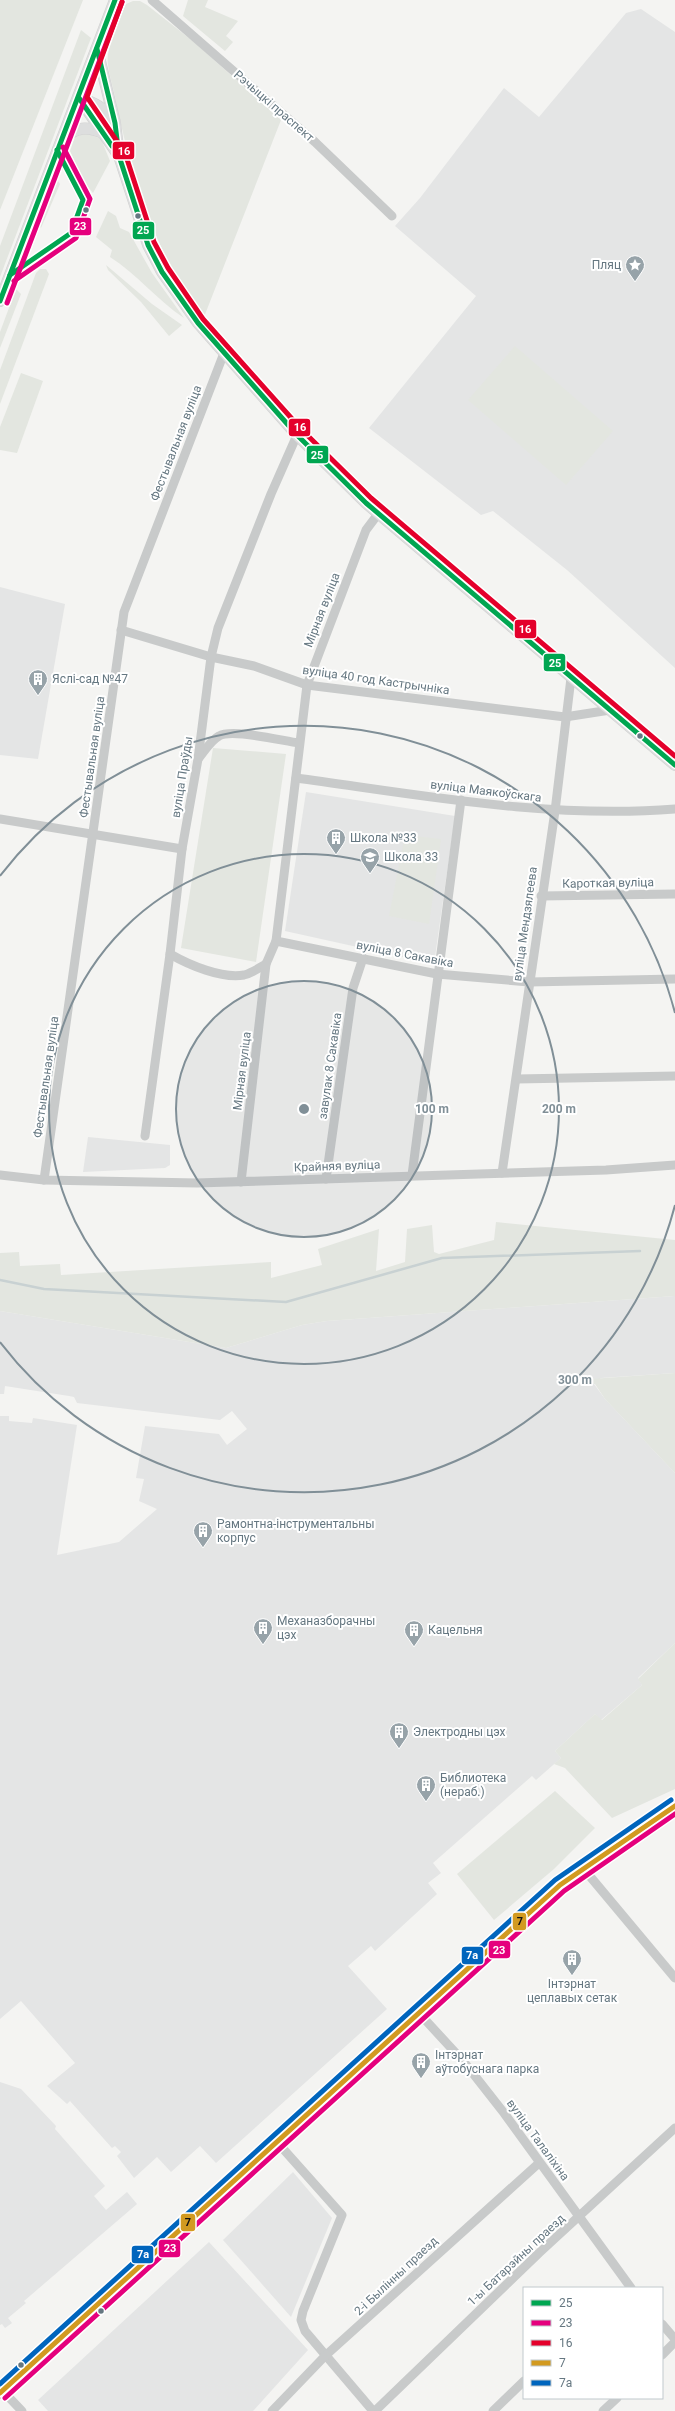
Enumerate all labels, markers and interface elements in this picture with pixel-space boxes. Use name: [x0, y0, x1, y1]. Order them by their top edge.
street label: Рэчыцкі праспект: [231, 67, 317, 145]
line badge: 16: [112, 141, 135, 160]
text: 16: [118, 145, 130, 158]
unlabelled marker: [81, 205, 91, 215]
unlabelled marker: [133, 211, 143, 221]
line badge: 23: [69, 217, 92, 236]
text: 23: [74, 220, 86, 233]
line badge: 25: [132, 221, 155, 240]
text: 25: [137, 224, 149, 237]
place icon: Пляц: [624, 254, 646, 282]
place label: Пляц: [592, 258, 621, 272]
street label: Фестывальная вуліца: [148, 383, 204, 503]
line badge: 16: [288, 418, 311, 437]
text: 16: [294, 421, 306, 434]
line badge: 25: [306, 445, 329, 464]
text: 25: [311, 449, 323, 462]
street label: Мірная вуліца: [301, 571, 343, 649]
line badge: 16: [514, 619, 537, 639]
text: 16: [519, 623, 531, 636]
line badge: 25: [543, 653, 566, 672]
text: 25: [549, 657, 561, 670]
street label: вуліца 40 год Кастрычніка: [302, 663, 450, 697]
building icon: Яслі-сад №47: [27, 668, 49, 696]
place label: Яслі-сад №47: [52, 672, 128, 686]
street label: Фестывальная вуліца: [77, 695, 107, 819]
unlabelled marker: [635, 731, 645, 741]
street label: вуліца Праўды: [169, 735, 195, 819]
street label: вуліца Маякоўскага: [430, 777, 542, 805]
building icon: Школа №33: [325, 827, 347, 855]
place label: Школа №33: [350, 831, 417, 845]
school or university icon: Школа 33: [359, 846, 381, 874]
place label: Школа 33: [384, 850, 438, 864]
street label: вуліца Мендзялеева: [510, 866, 540, 982]
street label: Кароткая вуліца: [562, 875, 654, 891]
street label: вуліца 8 Сакавіка: [355, 938, 455, 970]
street label: завулак 8 Сакавіка: [316, 1012, 344, 1120]
street label: Фестывальная вуліца: [31, 1015, 61, 1139]
street label: Мірная вуліца: [230, 1031, 254, 1111]
centre of rings: [297, 1102, 311, 1116]
text: 100 m: [415, 1102, 449, 1116]
text: 200 m: [542, 1102, 576, 1116]
street label: Крайняя вуліца: [293, 1157, 381, 1175]
text: 300 m: [558, 1373, 592, 1387]
place label: Рамонтна-інструментальны корпус: [217, 1517, 375, 1545]
building icon: Рамонтна-інструментальны корпус: [192, 1520, 214, 1548]
place label: Механазборачны цэх: [277, 1614, 375, 1642]
building icon: Механазборачны цэх: [252, 1617, 274, 1645]
building icon: Кацельня: [403, 1619, 425, 1647]
place label: Кацельня: [428, 1623, 483, 1637]
building icon: Электродны цэх: [388, 1721, 410, 1749]
place label: Электродны цэх: [413, 1725, 506, 1739]
place label: Библиотека (нераб.): [440, 1771, 506, 1799]
building icon: Библиотека (нераб.): [415, 1774, 437, 1802]
line badge: 7: [512, 1912, 527, 1931]
text: 7: [517, 1915, 523, 1928]
line badge: 23: [488, 1940, 511, 1959]
text: 23: [493, 1944, 505, 1957]
line badge: 7а: [461, 1946, 484, 1965]
building icon: Інтэрнат цеплавых сетак: [561, 1948, 583, 1976]
text: 7а: [466, 1949, 478, 1962]
place label: Інтэрнат цеплавых сетак: [527, 1977, 618, 2005]
place label: Інтэрнат аўтобуснага парка: [435, 2048, 539, 2076]
building icon: Інтэрнат аўтобуснага парка: [410, 2051, 432, 2079]
street label: вуліца Талаліхіна: [504, 2097, 572, 2183]
street label: 1-ы Батарэйны праезд: [464, 2211, 568, 2309]
line badge: 7: [180, 2213, 196, 2232]
text: 7: [185, 2216, 191, 2229]
street label: 2-і Былінны праезд: [351, 2234, 441, 2318]
line badge: 23: [158, 2239, 181, 2258]
text: 23: [164, 2242, 176, 2255]
line badge: 7а: [131, 2245, 154, 2264]
text: 7а: [137, 2248, 149, 2261]
legend: [523, 2287, 663, 2399]
text: 25: [559, 2296, 573, 2310]
unlabelled marker: [96, 2306, 106, 2316]
text: 23: [559, 2316, 573, 2330]
text: 16: [559, 2336, 573, 2350]
text: 7: [559, 2356, 566, 2370]
unlabelled marker: [16, 2360, 26, 2370]
text: 7а: [559, 2376, 572, 2390]

